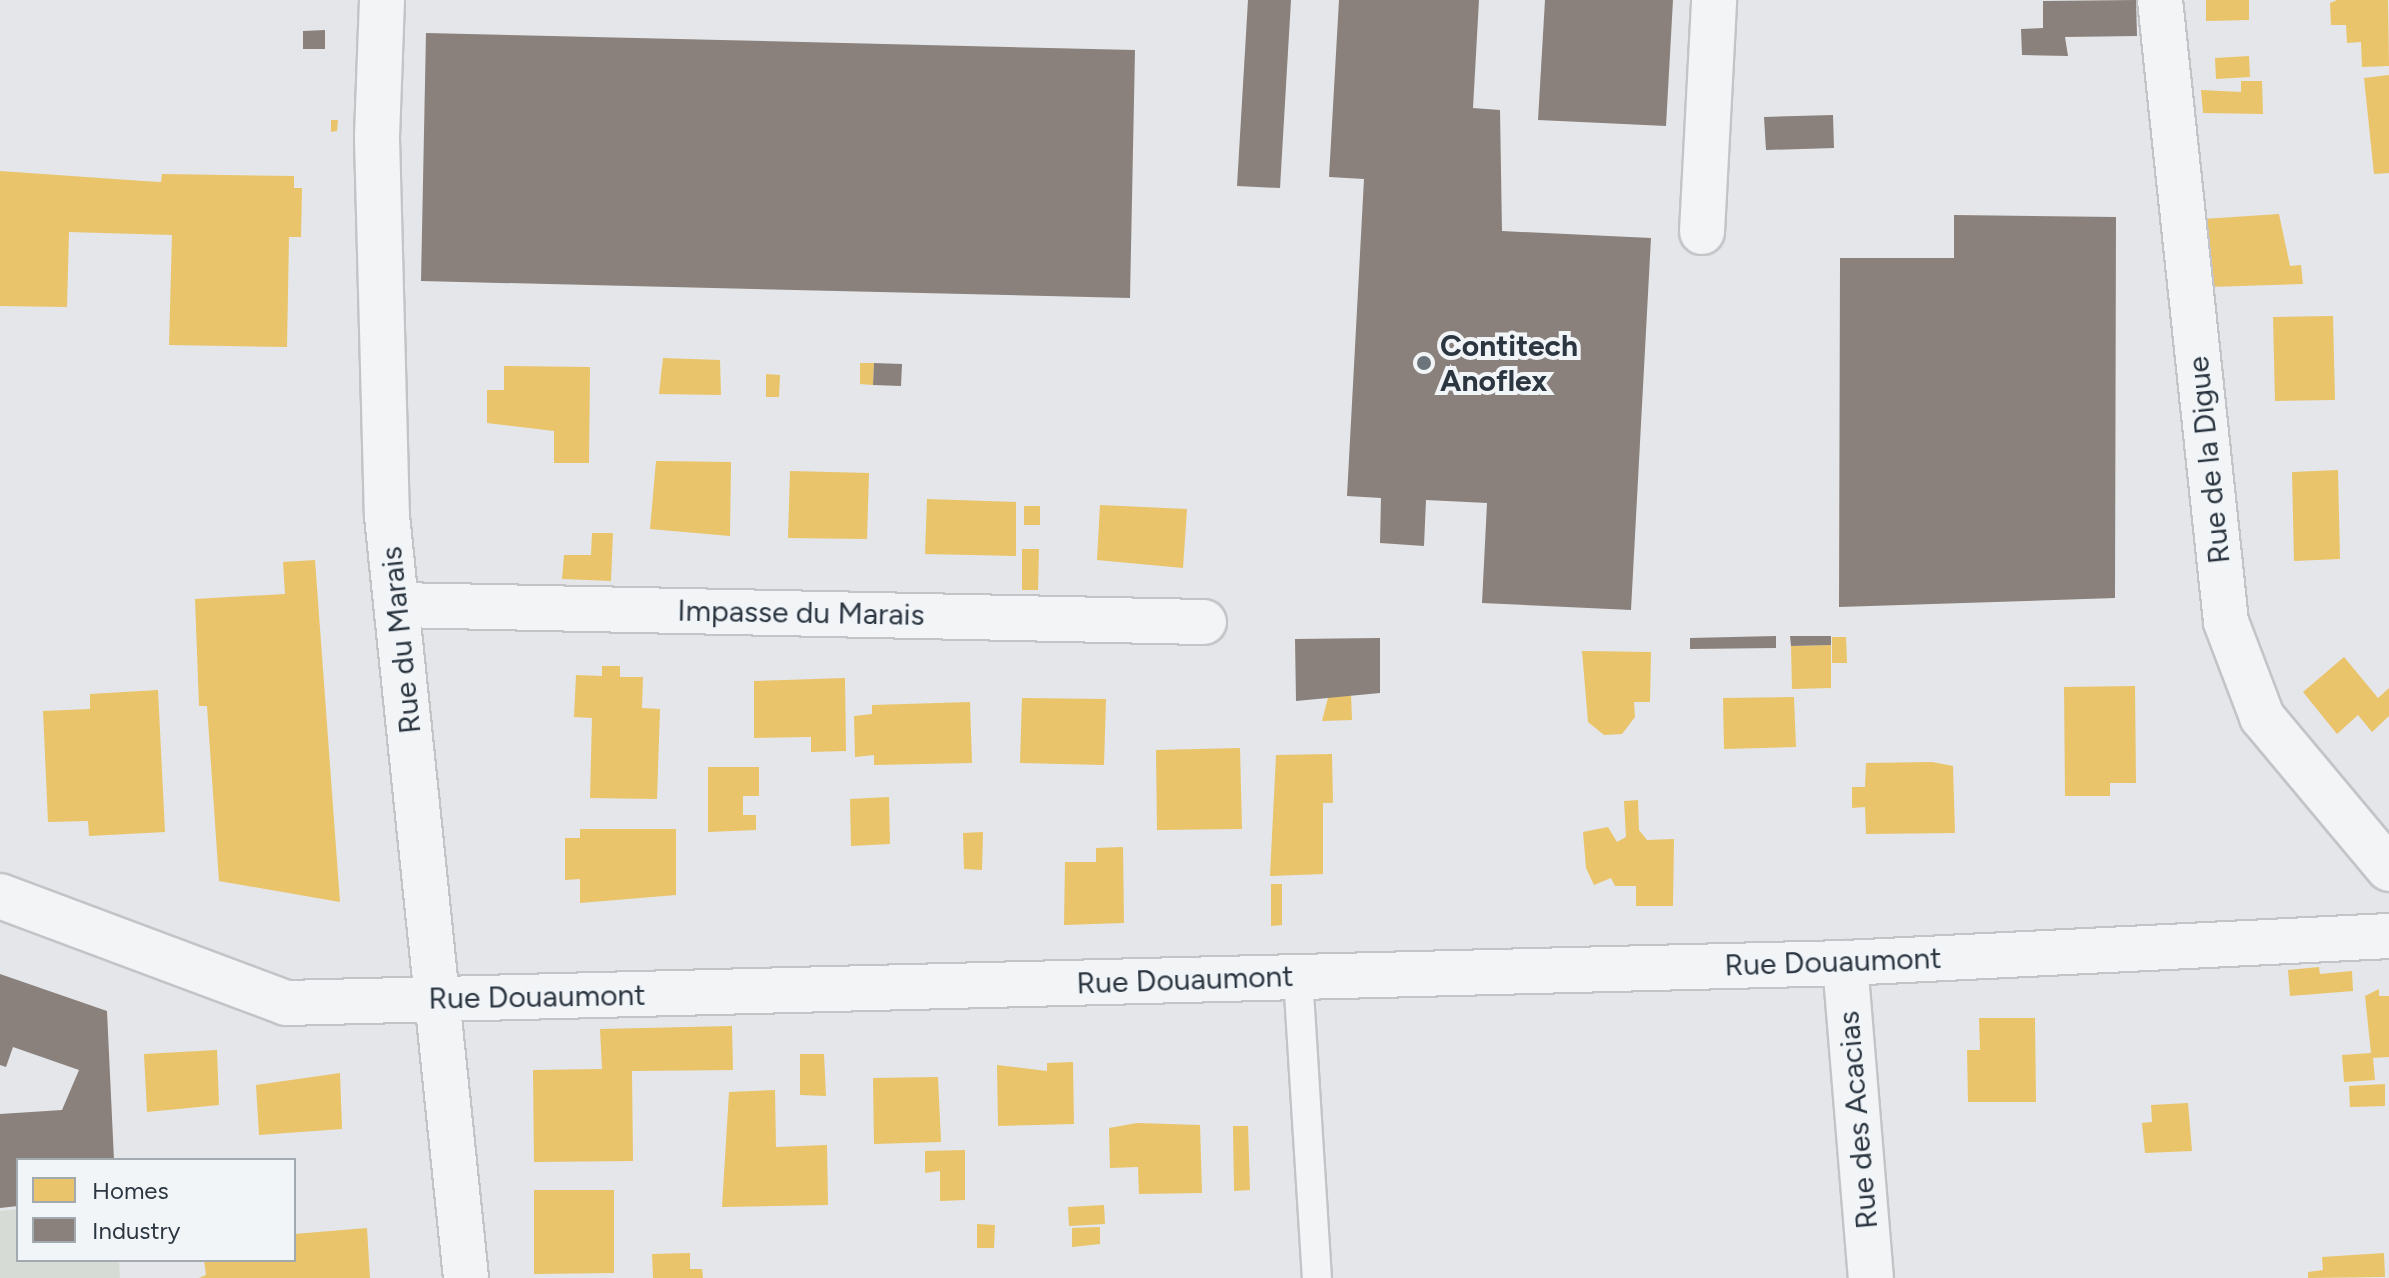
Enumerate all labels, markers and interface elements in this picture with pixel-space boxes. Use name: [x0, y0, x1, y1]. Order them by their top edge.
place label: Contitech Anoflex: [1440, 328, 1578, 398]
marker: Contitech Anoflex: [1415, 354, 1433, 372]
street label: Rue de la Digue: [2180, 355, 2238, 565]
street label: Rue du Marais: [373, 545, 429, 735]
street label: Impasse du Marais: [677, 593, 925, 633]
street label: Rue Douaumont: [1724, 940, 1942, 984]
street label: Rue Douaumont: [1076, 958, 1294, 1002]
street label: Rue Douaumont: [428, 977, 646, 1017]
street label: Rue des Acacias: [1831, 1009, 1885, 1231]
legend: [16, 1158, 296, 1262]
text: Homes: [92, 1176, 169, 1205]
text: Industry: [92, 1216, 180, 1245]

